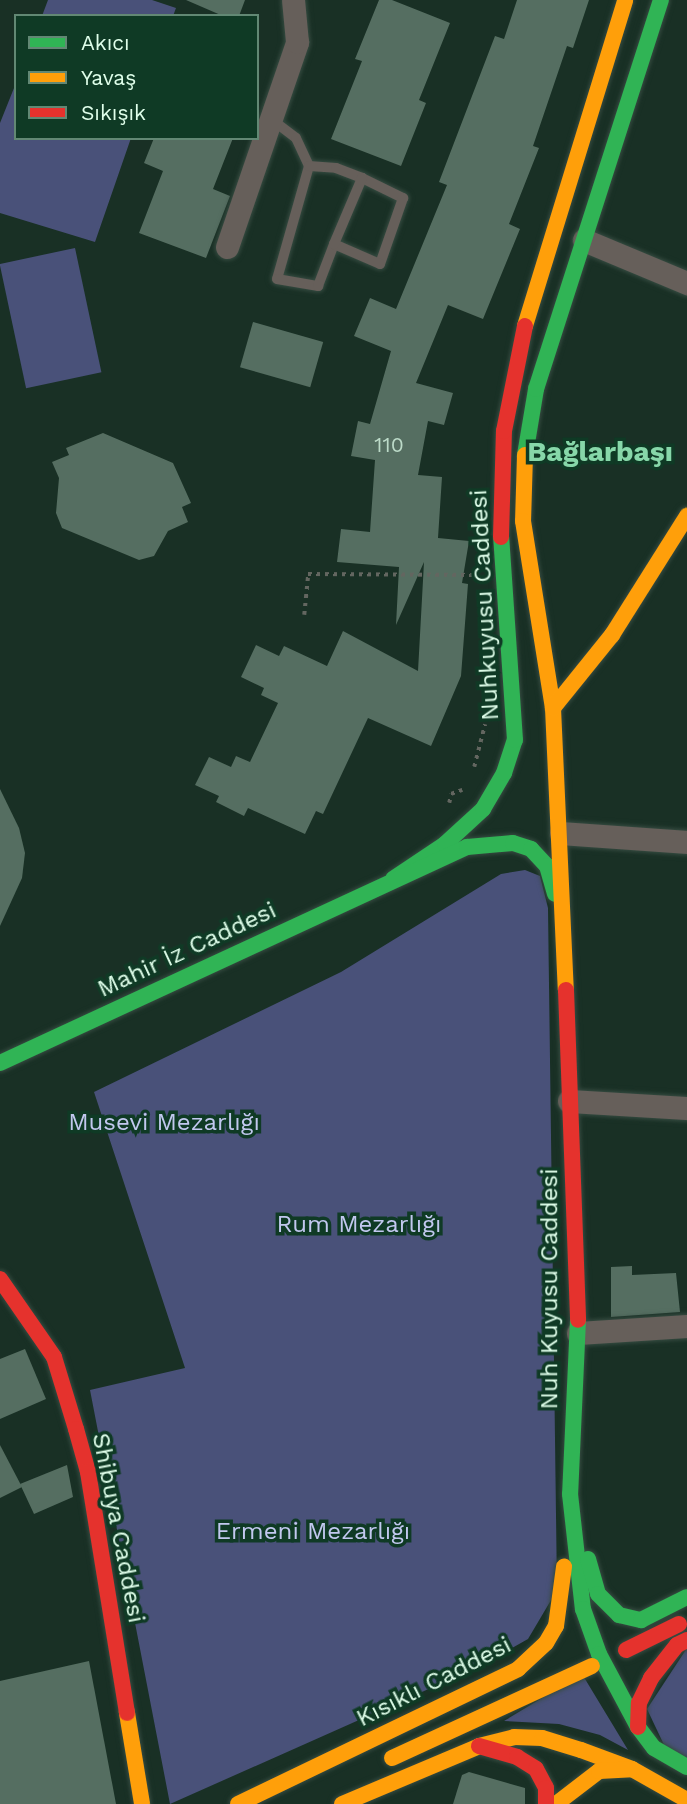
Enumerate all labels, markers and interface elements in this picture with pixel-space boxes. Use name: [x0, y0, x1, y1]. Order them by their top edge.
legend: [14, 14, 259, 140]
text: Akıcı: [81, 30, 130, 55]
text: Yavaş: [81, 65, 136, 90]
text: Sıkışık: [81, 100, 146, 125]
house number: 110: [374, 432, 404, 458]
district label: Bağlarbaşı: [527, 435, 673, 469]
street label: Nuhkuyusu Caddesi: [465, 489, 505, 721]
street label: Mahir İz Caddesi: [93, 896, 281, 1004]
park label: Musevi Mezarlığı: [68, 1109, 260, 1137]
street label: Nuh Kuyusu Caddesi: [536, 1168, 564, 1410]
park label: Rum Mezarlığı: [277, 1211, 441, 1239]
street label: Shibuya Caddesi: [85, 1430, 151, 1626]
park label: Ermeni Mezarlığı: [216, 1518, 410, 1546]
street label: Kısıklı Caddesi: [352, 1631, 516, 1733]

